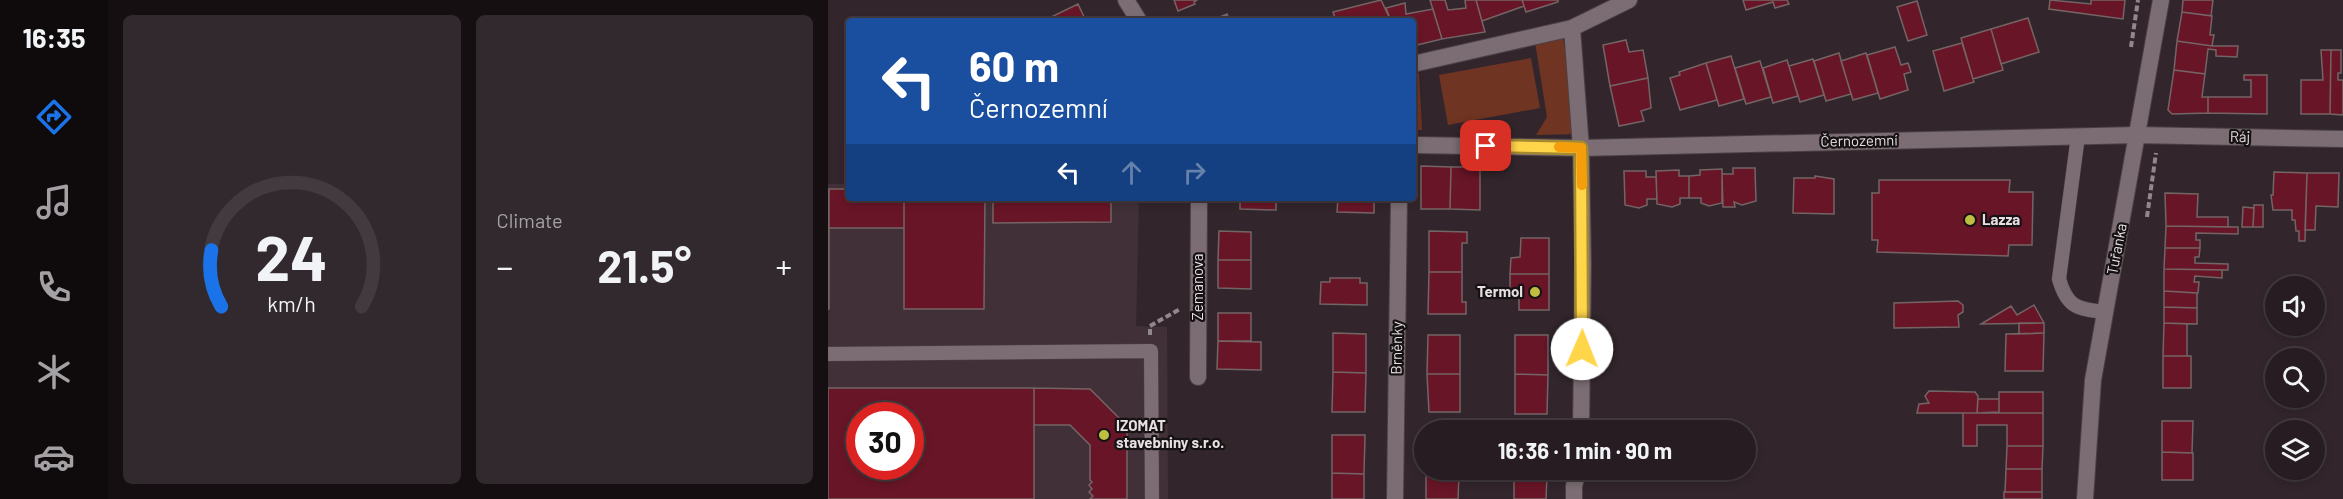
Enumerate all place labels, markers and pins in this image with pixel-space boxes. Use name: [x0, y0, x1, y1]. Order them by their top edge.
pin: [1460, 120, 1511, 171]
place label: Lazza: [1982, 210, 2020, 228]
marker: Lazza: [1963, 213, 1977, 227]
place label: Termol: [1477, 282, 1523, 300]
marker: Termol: [1528, 285, 1542, 299]
place label: IZOMAT stavebniny s.r.o.: [1116, 416, 1224, 451]
marker: IZOMAT stavebniny s.r.o.: [1097, 428, 1111, 442]

